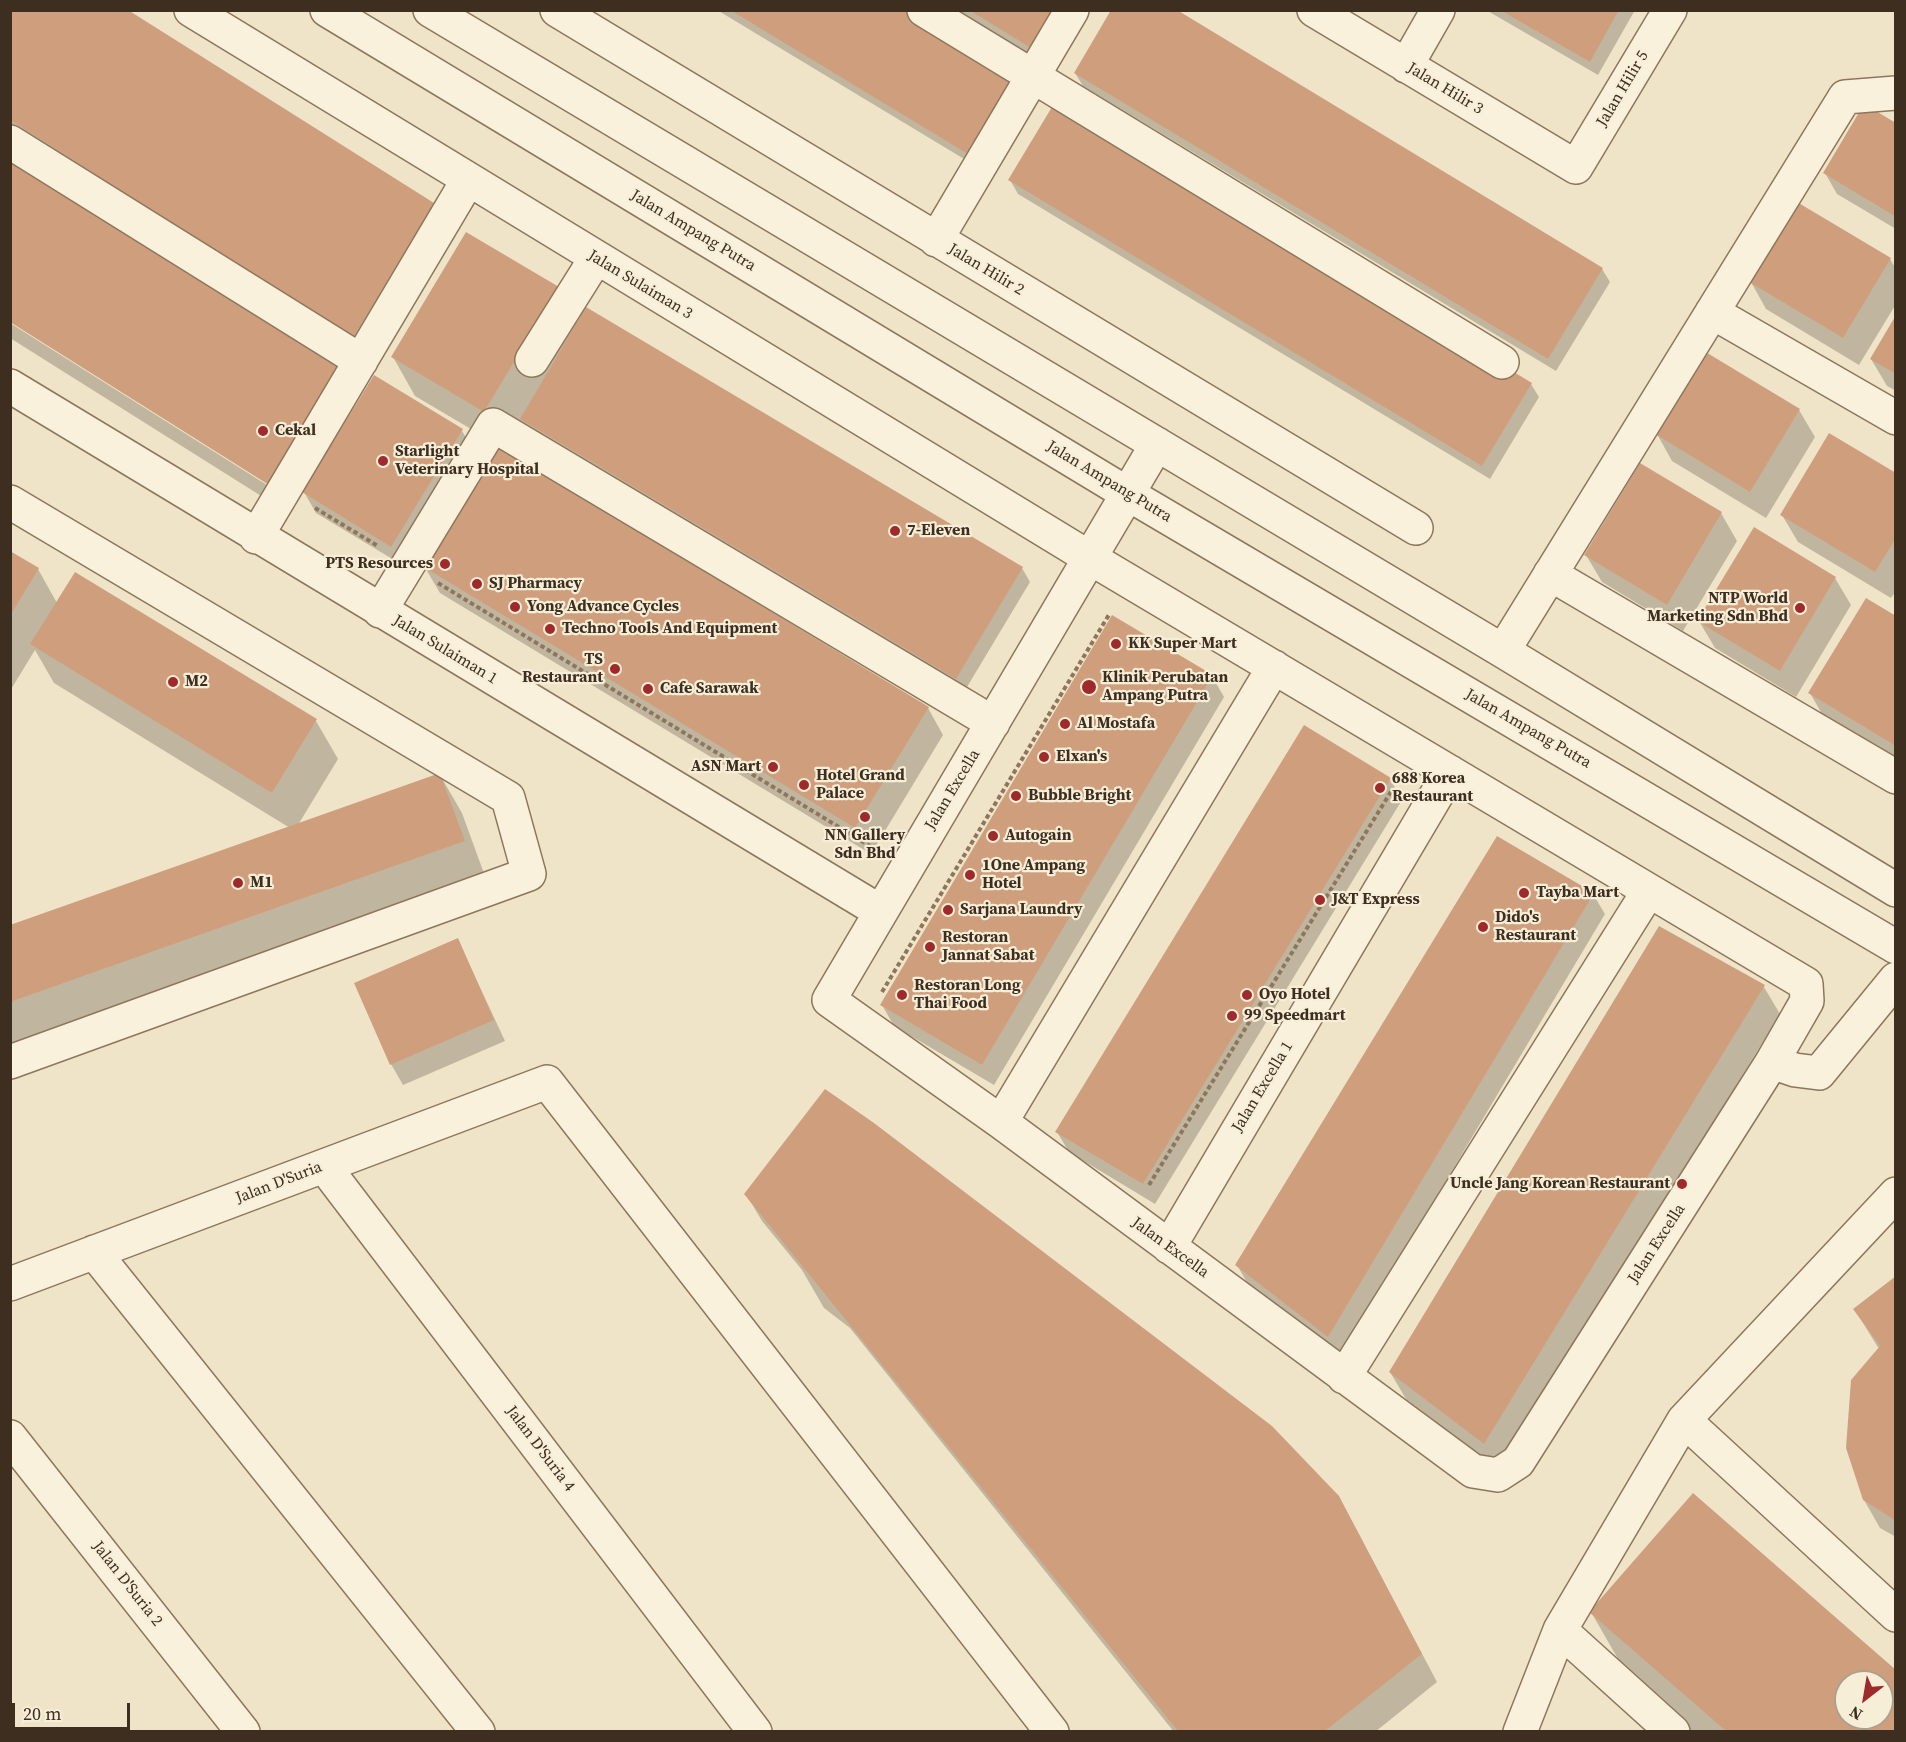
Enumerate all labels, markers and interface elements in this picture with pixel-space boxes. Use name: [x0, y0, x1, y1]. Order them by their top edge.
street label: Jalan Hilir 5: [1593, 48, 1653, 130]
street label: Jalan Hilir 3: [1404, 59, 1486, 119]
street label: Jalan Ampang Putra: [627, 186, 759, 276]
street label: Jalan Hilir 2: [945, 240, 1027, 300]
street label: Jalan Sulaiman 3: [584, 246, 696, 324]
place label: Cekal: [275, 421, 316, 441]
marker: Cekal: [256, 424, 270, 438]
street label: Jalan Ampang Putra: [1043, 437, 1175, 527]
place label: Starlight Veterinary Hospital: [395, 442, 539, 480]
marker: Starlight Veterinary Hospital: [376, 454, 390, 468]
place label: 7-Eleven: [907, 521, 970, 541]
marker: 7-Eleven: [888, 524, 902, 538]
place label: PTS Resources: [325, 554, 433, 574]
marker: PTS Resources: [438, 557, 452, 571]
place label: SJ Pharmacy: [489, 574, 582, 594]
marker: SJ Pharmacy: [470, 577, 484, 591]
place label: NTP World Marketing Sdn Bhd: [1647, 589, 1788, 627]
place label: Yong Advance Cycles: [527, 597, 679, 617]
marker: Yong Advance Cycles: [508, 600, 522, 614]
marker: NTP World Marketing Sdn Bhd: [1793, 601, 1807, 615]
street label: Jalan Sulaiman 1: [389, 611, 501, 689]
place label: Techno Tools And Equipment: [562, 619, 777, 639]
marker: Techno Tools And Equipment: [543, 622, 557, 636]
place label: KK Super Mart: [1128, 634, 1237, 654]
marker: KK Super Mart: [1109, 637, 1123, 651]
place label: TS Restaurant: [522, 650, 603, 688]
marker: TS Restaurant: [608, 662, 622, 676]
place label: Klinik Perubatan Ampang Putra: [1102, 668, 1228, 706]
place label: M2: [185, 672, 208, 692]
marker: M2: [166, 675, 180, 689]
marker: Klinik Perubatan Ampang Putra: [1080, 678, 1098, 696]
place label: Cafe Sarawak: [660, 679, 758, 699]
marker: Cafe Sarawak: [641, 682, 655, 696]
street label: Jalan Ampang Putra: [1462, 685, 1594, 773]
place label: Al Mostafa: [1077, 714, 1155, 734]
marker: Al Mostafa: [1058, 717, 1072, 731]
street label: Jalan Excella: [921, 746, 985, 834]
place label: Elxan's: [1056, 747, 1107, 767]
marker: Elxan's: [1037, 750, 1051, 764]
place label: ASN Mart: [691, 757, 761, 777]
marker: ASN Mart: [766, 760, 780, 774]
place label: Hotel Grand Palace: [816, 766, 905, 804]
place label: 688 Korea Restaurant: [1392, 769, 1473, 807]
marker: Hotel Grand Palace: [797, 778, 811, 792]
marker: 688 Korea Restaurant: [1373, 781, 1387, 795]
place label: Bubble Bright: [1028, 786, 1131, 806]
marker: Bubble Bright: [1009, 789, 1023, 803]
marker: NN Gallery Sdn Bhd: [858, 810, 872, 824]
place label: NN Gallery Sdn Bhd: [825, 826, 905, 864]
place label: Autogain: [1005, 826, 1072, 846]
marker: Autogain: [986, 829, 1000, 843]
place label: 1One Ampang Hotel: [982, 856, 1085, 894]
marker: 1One Ampang Hotel: [963, 868, 977, 882]
place label: M1: [250, 873, 273, 893]
marker: M1: [231, 876, 245, 890]
place label: Tayba Mart: [1536, 883, 1619, 903]
marker: Tayba Mart: [1517, 886, 1531, 900]
place label: J&T Express: [1332, 890, 1420, 910]
marker: J&T Express: [1313, 893, 1327, 907]
place label: Sarjana Laundry: [960, 900, 1082, 920]
marker: Sarjana Laundry: [941, 903, 955, 917]
place label: Dido's Restaurant: [1495, 908, 1576, 946]
marker: Dido's Restaurant: [1476, 920, 1490, 934]
place label: Restoran Jannat Sabat: [942, 928, 1034, 966]
marker: Restoran Jannat Sabat: [923, 940, 937, 954]
place label: Restoran Long Thai Food: [914, 976, 1021, 1014]
place label: Oyo Hotel: [1259, 985, 1331, 1005]
marker: Restoran Long Thai Food: [895, 988, 909, 1002]
marker: Oyo Hotel: [1240, 988, 1254, 1002]
place label: 99 Speedmart: [1244, 1006, 1345, 1026]
marker: 99 Speedmart: [1225, 1009, 1239, 1023]
street label: Jalan Excella 1: [1228, 1038, 1298, 1136]
street label: Jalan D'Suria: [233, 1158, 325, 1208]
place label: Uncle Jang Korean Restaurant: [1450, 1174, 1670, 1194]
marker: Uncle Jang Korean Restaurant: [1675, 1177, 1689, 1191]
street label: Jalan Excella: [1624, 1201, 1690, 1287]
street label: Jalan Excella: [1128, 1214, 1212, 1282]
street label: Jalan D'Suria 4: [501, 1402, 579, 1496]
street label: Jalan D'Suria 2: [88, 1538, 166, 1630]
north arrow: [1834, 1670, 1894, 1730]
scale bar: [15, 1691, 134, 1729]
text: 20 m: [23, 1701, 61, 1726]
text: N: [1845, 1701, 1866, 1726]

